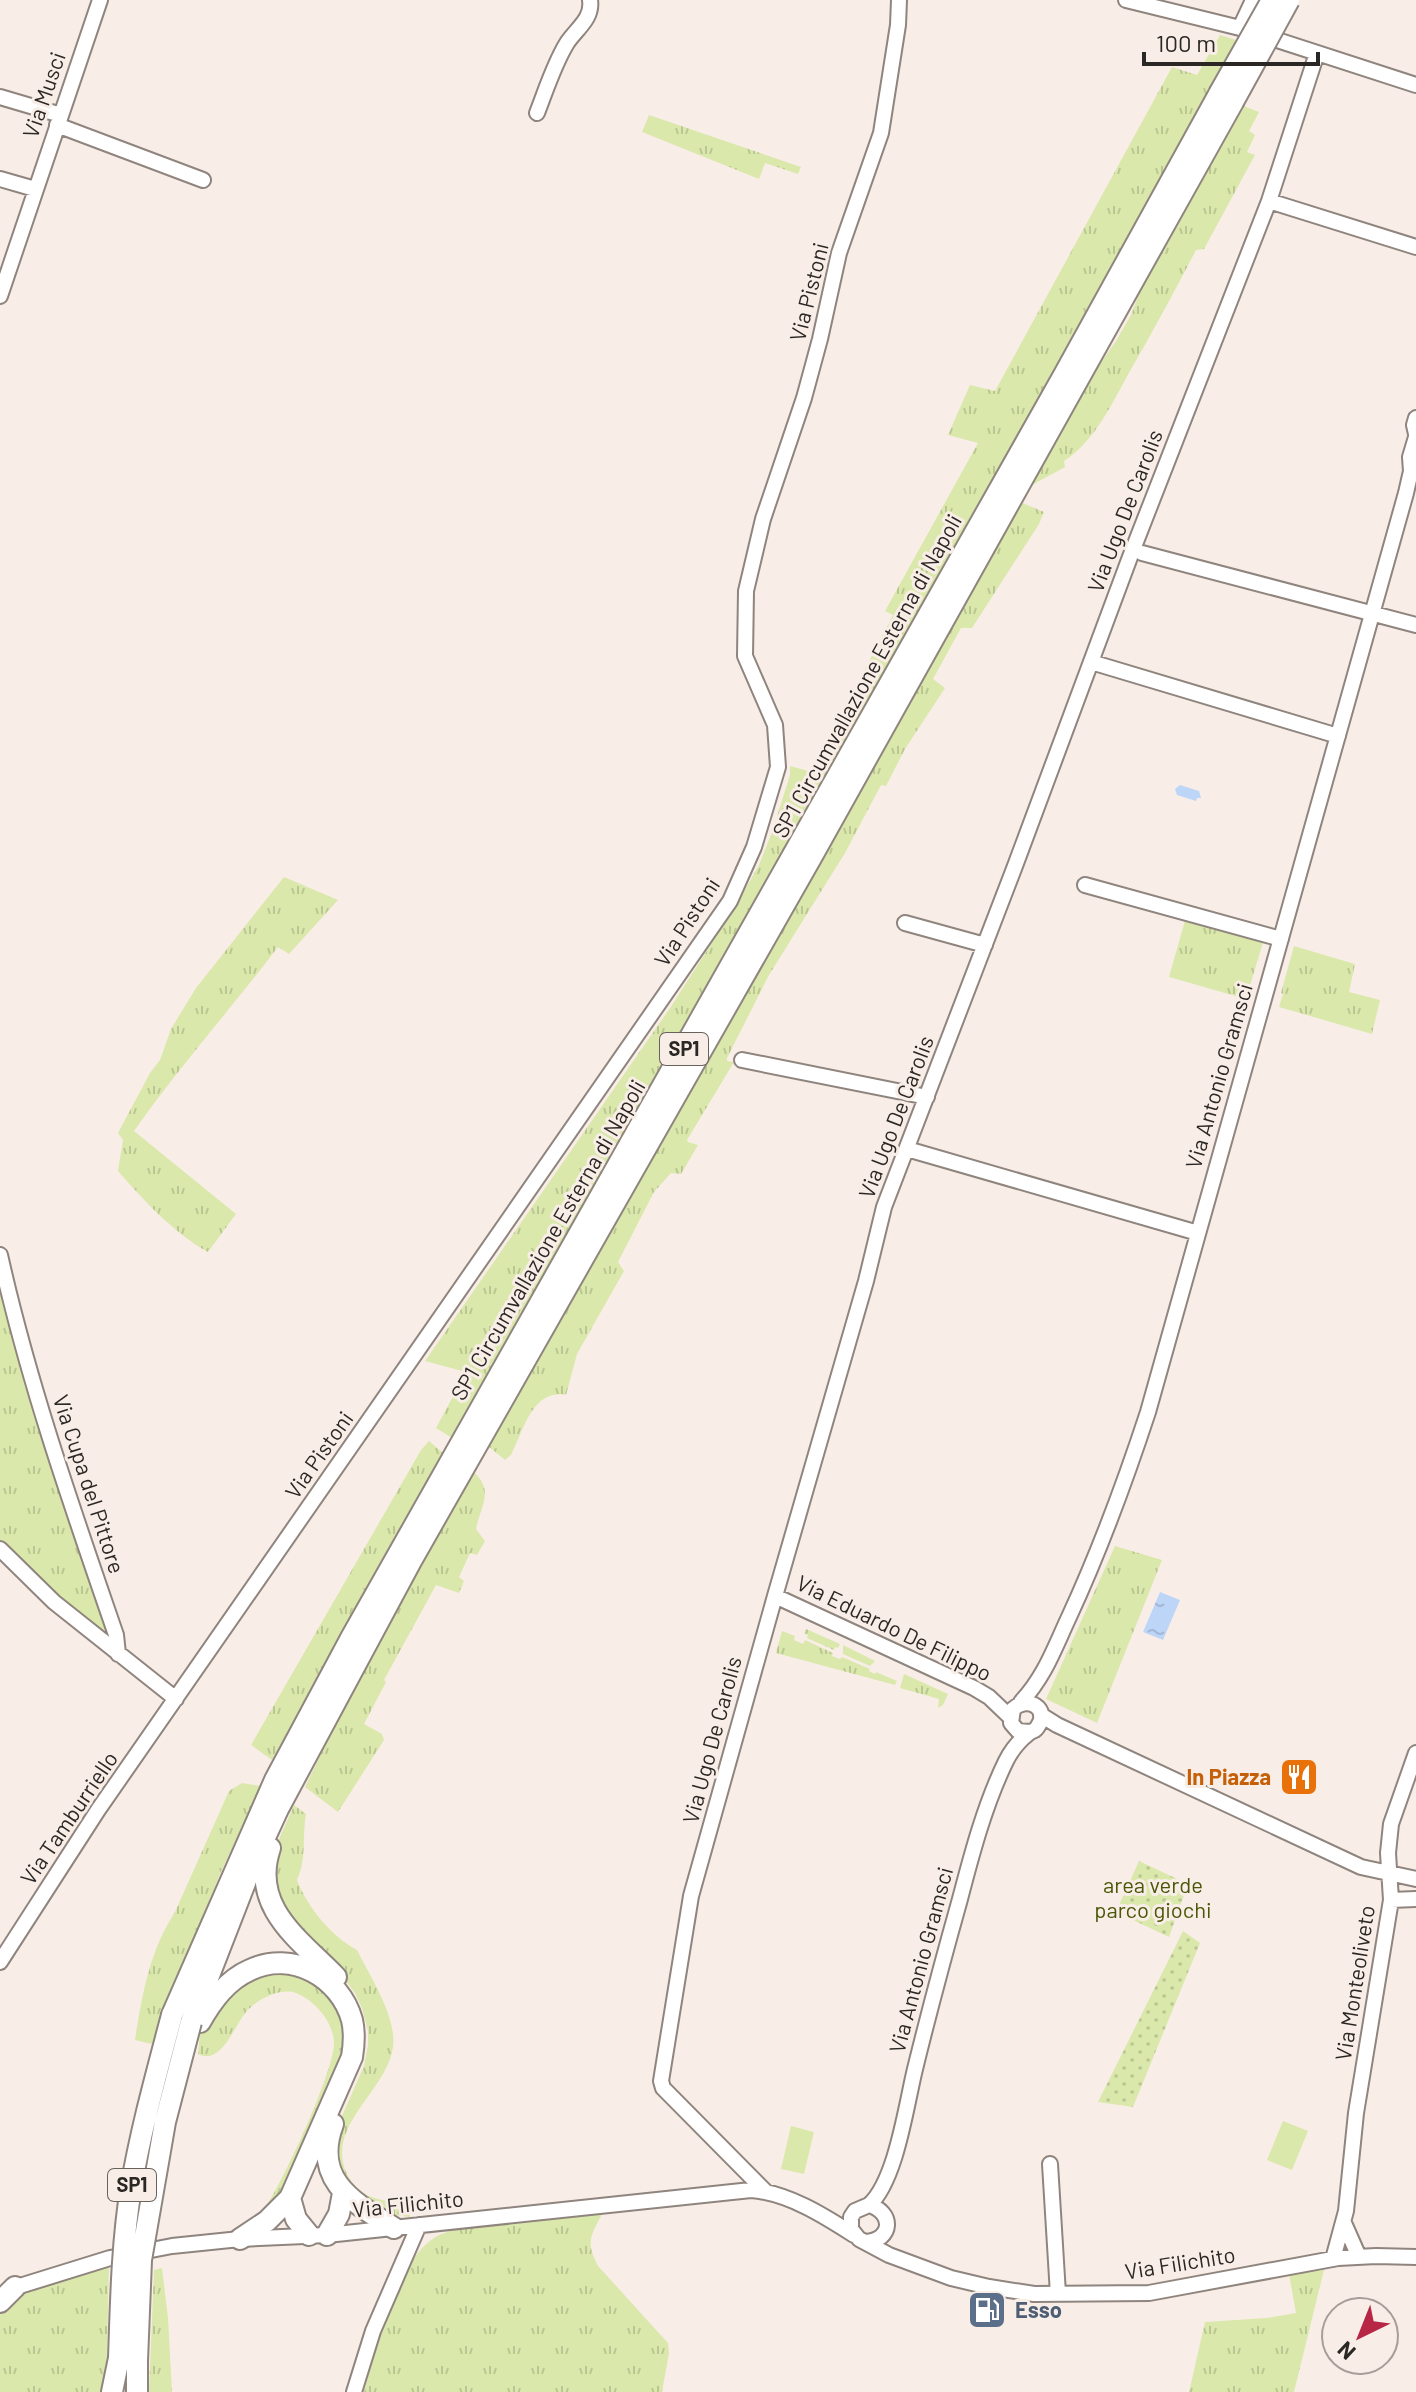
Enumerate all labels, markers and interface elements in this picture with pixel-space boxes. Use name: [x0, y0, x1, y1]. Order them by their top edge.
scale bar: [1144, 16, 1318, 66]
text: 100 m: [1156, 28, 1216, 57]
street label: Via Musci: [16, 48, 70, 141]
street label: Via Pistoni: [783, 240, 833, 344]
street label: Via Ugo De Carolis: [1081, 426, 1167, 596]
street label: SP1 Circumvallazione Esterna di Napoli: [766, 509, 966, 842]
street label: Via Pistoni: [648, 872, 724, 971]
street label: Via Antonio Gramsci: [1179, 980, 1257, 1171]
street label: Via Ugo De Carolis: [852, 1032, 938, 1202]
road number: SP1: [660, 1033, 708, 1065]
street label: SP1 Circumvallazione Esterna di Napoli: [444, 1075, 650, 1404]
street label: Via Cupa del Pittore: [49, 1391, 131, 1576]
street label: Via Pistoni: [279, 1406, 358, 1503]
street label: Via Eduardo De Filippo: [793, 1569, 996, 1686]
street label: Via Ugo De Carolis: [676, 1653, 746, 1826]
street label: Via Tamburriello: [14, 1746, 122, 1889]
restaurant icon: In Piazza: [1278, 1756, 1320, 1798]
place label: In Piazza: [1187, 1763, 1271, 1789]
street label: Via Antonio Gramsci: [883, 1864, 957, 2056]
park label: area verde parco giochi: [1094, 1871, 1212, 1922]
street label: Via Monteoliveto: [1329, 1903, 1379, 2062]
road number: SP1: [108, 2169, 156, 2201]
street label: Via Filichito: [351, 2184, 465, 2222]
street label: Via Filichito: [1123, 2240, 1237, 2284]
fuel station icon: Esso: [966, 2289, 1008, 2331]
place label: Esso: [1015, 2296, 1062, 2322]
north arrow: [1320, 2296, 1400, 2376]
text: N: [1331, 2337, 1360, 2366]

